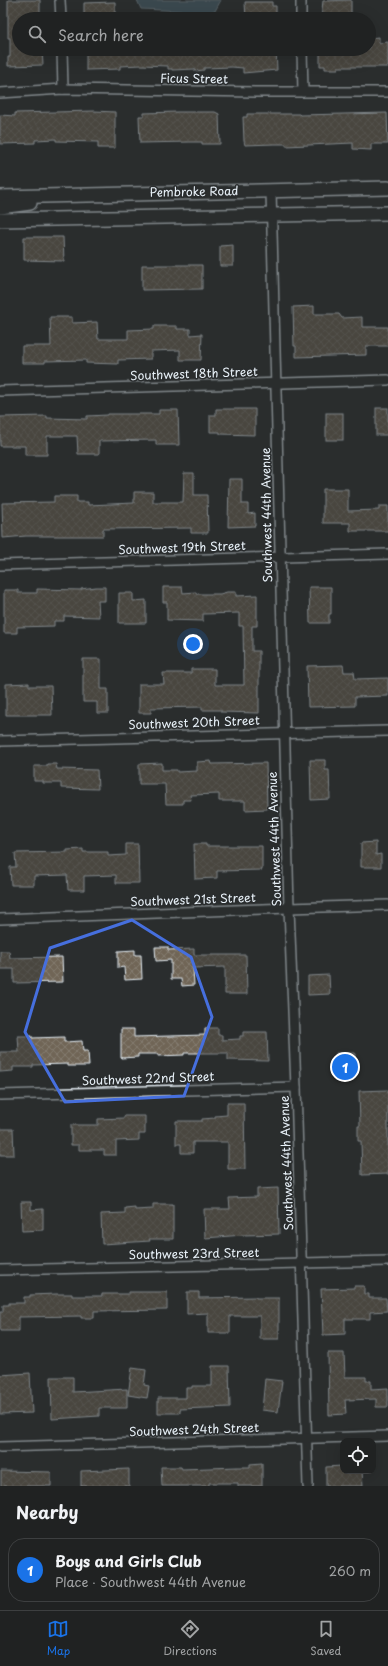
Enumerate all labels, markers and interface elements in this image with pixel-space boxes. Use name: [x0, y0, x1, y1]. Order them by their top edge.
search box: [12, 12, 376, 56]
icon: search: [26, 23, 48, 45]
text: Search here: [58, 23, 144, 46]
street label: Ficus Street: [160, 68, 228, 88]
street label: Pembroke Road: [149, 181, 239, 201]
street label: Southwest 18th Street: [130, 362, 258, 384]
street label: Southwest 44th Avenue: [256, 447, 276, 583]
street label: Southwest 19th Street: [118, 536, 246, 558]
your location: [183, 634, 203, 654]
street label: Southwest 20th Street: [128, 711, 260, 733]
street label: Southwest 44th Avenue: [263, 771, 285, 907]
street label: Southwest 21st Street: [130, 888, 256, 910]
pin: 1: [332, 1052, 358, 1082]
street label: Southwest 22nd Street: [81, 1067, 215, 1089]
street label: Southwest 44th Avenue: [275, 1095, 297, 1231]
street label: Southwest 23rd Street: [129, 1243, 260, 1263]
street label: Southwest 24th Street: [129, 1418, 259, 1440]
map controls: [340, 1438, 376, 1474]
button: locate: [340, 1438, 376, 1474]
text: Nearby: [16, 1499, 78, 1525]
text: Boys and Girls Club: [55, 1549, 202, 1572]
text: 1: [27, 1561, 33, 1580]
text: 260 m: [329, 1561, 371, 1580]
text: Place · Southwest 44th Avenue: [55, 1572, 246, 1591]
tab: Map: [47, 1618, 70, 1659]
tab: Directions: [163, 1618, 217, 1659]
tab: Saved: [310, 1618, 341, 1659]

